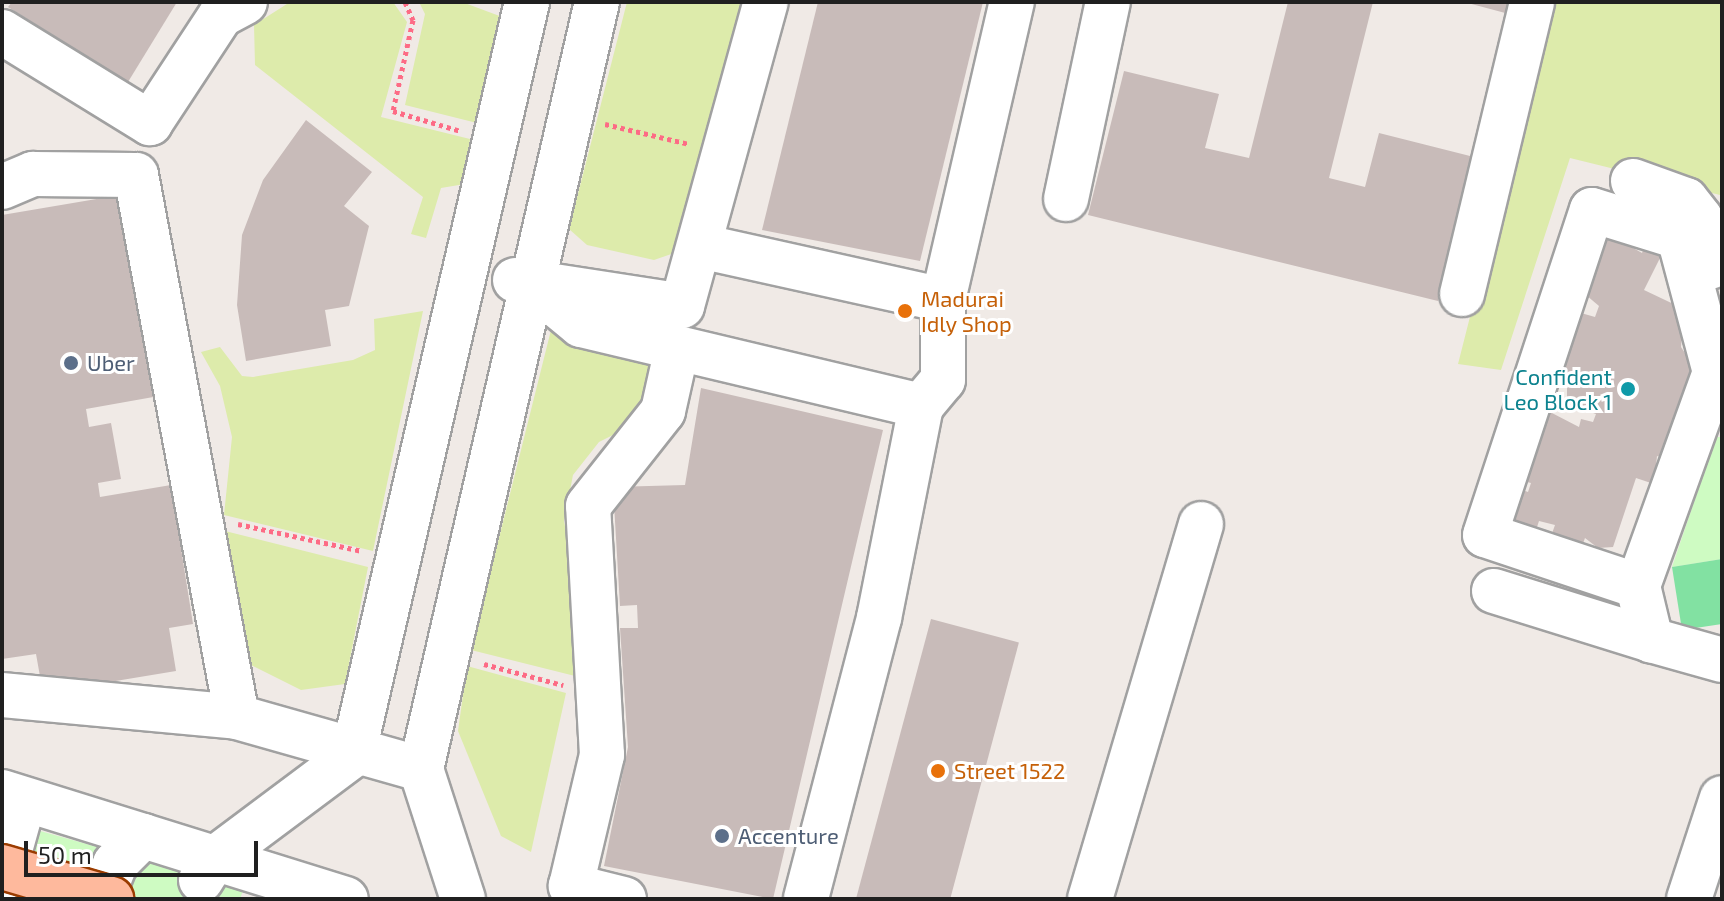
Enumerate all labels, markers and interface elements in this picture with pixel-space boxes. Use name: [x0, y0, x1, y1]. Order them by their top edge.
place label: Madurai Idly Shop: [921, 285, 1012, 336]
marker: Madurai Idly Shop: [896, 302, 914, 320]
place label: Uber: [87, 350, 135, 376]
marker: Uber: [62, 354, 80, 372]
place label: Confident Leo Block 1: [1503, 363, 1612, 414]
marker: Confident Leo Block 1: [1619, 380, 1637, 398]
place label: Street 1522: [954, 758, 1065, 784]
marker: Street 1522: [929, 762, 947, 780]
place label: Accenture: [738, 823, 839, 849]
scale bar: [28, 825, 262, 875]
marker: Accenture: [713, 827, 731, 845]
text: 50 m: [38, 840, 92, 869]

